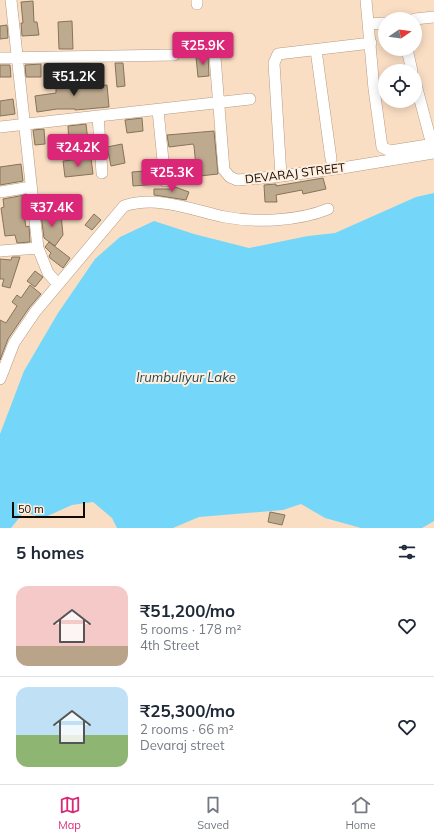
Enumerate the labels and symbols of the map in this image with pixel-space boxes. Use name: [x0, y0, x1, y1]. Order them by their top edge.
north arrow: [378, 12, 422, 56]
pin: ₹25.9K: [170, 32, 236, 66]
pin: ₹51.2K: [41, 63, 107, 97]
pin: ₹24.2K: [45, 134, 111, 168]
pin: ₹25.3K: [139, 159, 205, 193]
street label: DEVARAJ STREET: [244, 159, 347, 187]
pin: ₹37.4K: [19, 194, 85, 228]
water label: Irumbuliyur Lake: [136, 369, 236, 385]
scale bar: [12, 500, 85, 519]

